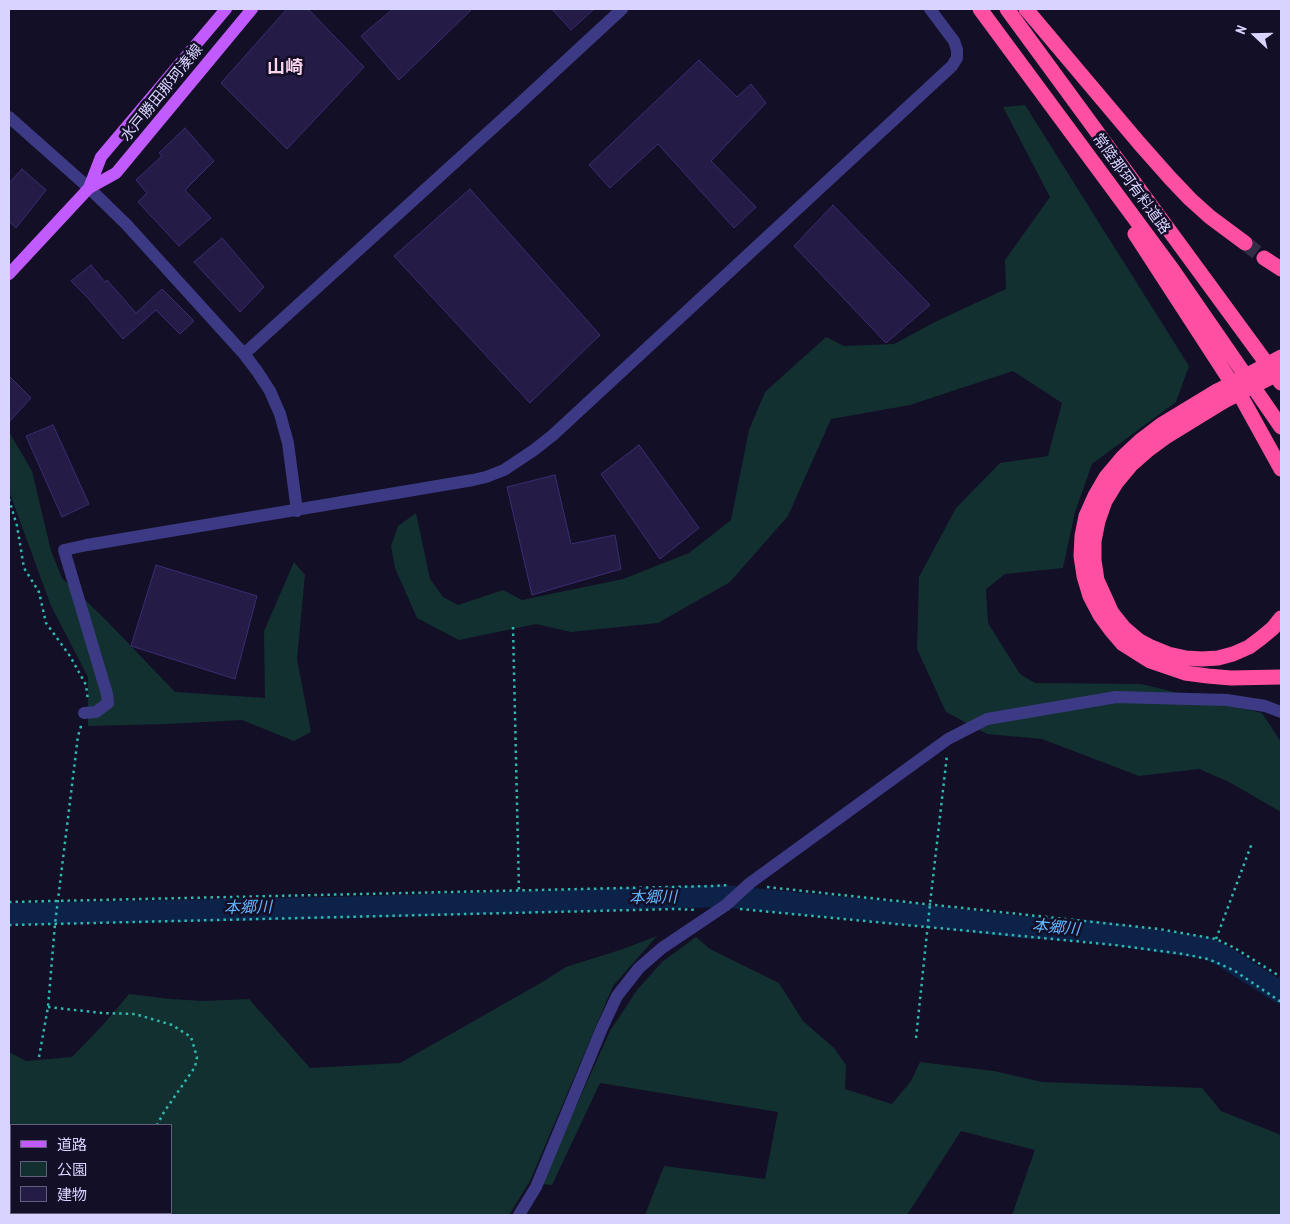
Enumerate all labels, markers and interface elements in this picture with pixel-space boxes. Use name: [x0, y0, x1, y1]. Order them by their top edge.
north arrow: [1230, 10, 1280, 60]
text: N: [1231, 23, 1251, 36]
street label: 水戸勝田那珂湊線: [117, 41, 207, 145]
district label: 山崎: [267, 57, 303, 79]
street label: 常陸那珂有料道路: [1088, 130, 1174, 238]
water label: 本郷川: [629, 888, 677, 908]
water label: 本郷川: [224, 898, 272, 918]
water label: 本郷川: [1031, 916, 1081, 940]
legend: [10, 1124, 172, 1214]
text: 道路: [57, 1135, 87, 1154]
text: 公園: [57, 1160, 87, 1179]
text: 建物: [57, 1185, 87, 1204]

